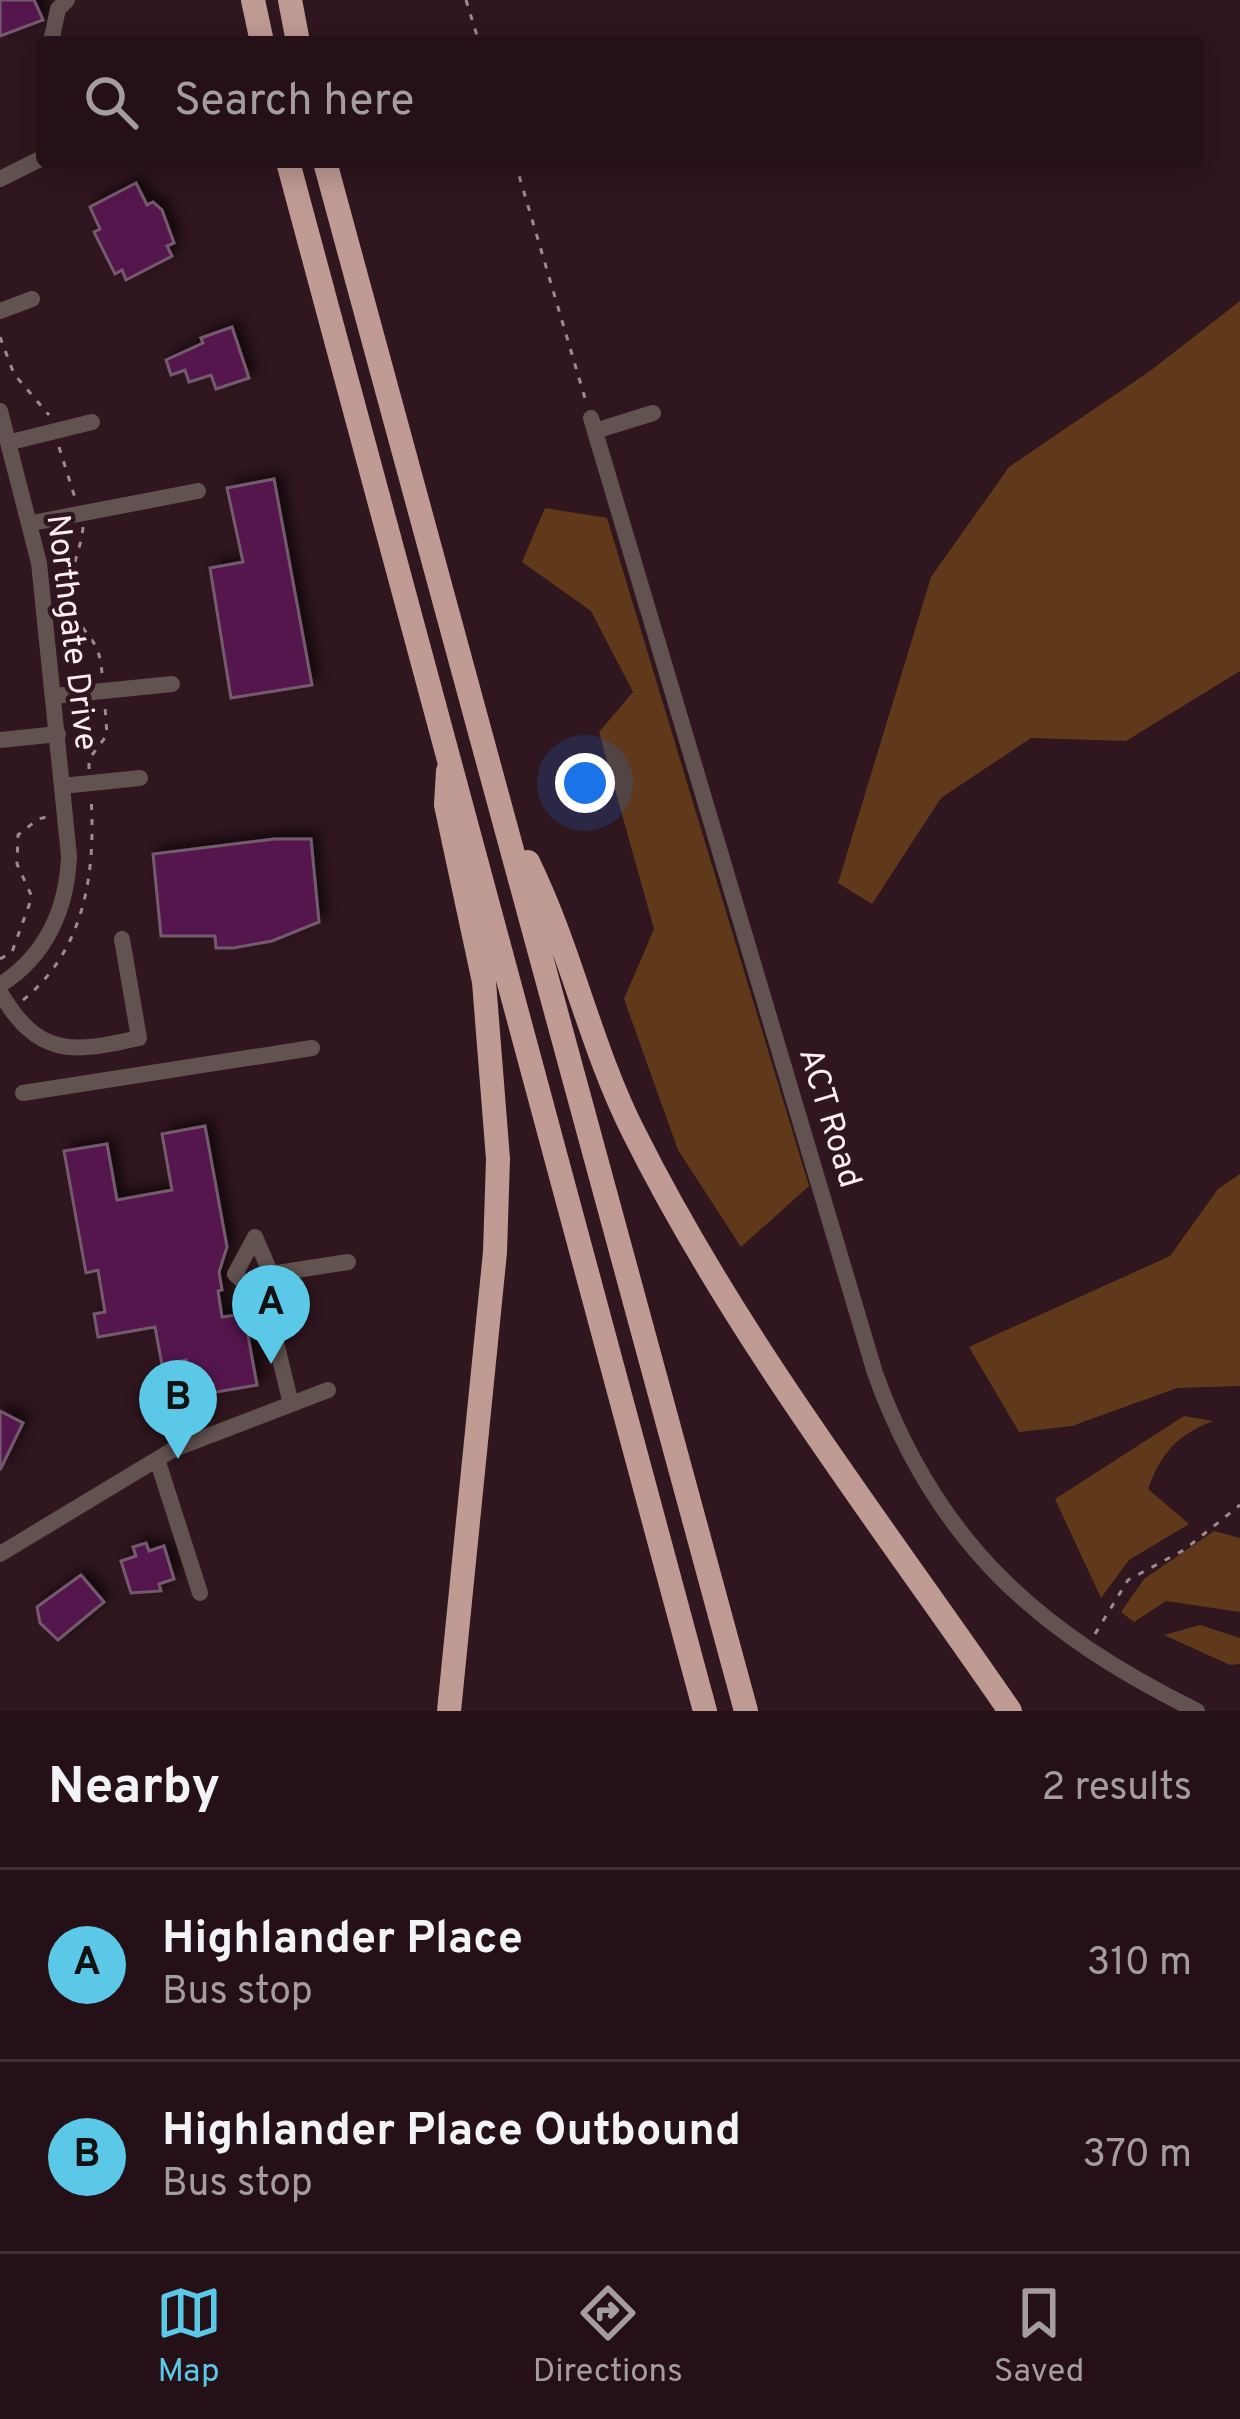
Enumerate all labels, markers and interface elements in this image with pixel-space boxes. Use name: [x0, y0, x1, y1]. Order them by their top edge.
search box: [36, 36, 1204, 168]
icon: search: [78, 69, 144, 135]
text: Search here: [174, 74, 414, 131]
street label: Northgate Drive: [35, 512, 105, 753]
your location: [555, 753, 615, 813]
street label: ACT Road: [787, 1043, 869, 1193]
pin: A: [232, 1265, 310, 1364]
pin: B: [139, 1360, 217, 1459]
text: Nearby: [48, 1757, 220, 1822]
text: 2 results: [1041, 1765, 1192, 1814]
text: Highlander Place: [162, 1912, 523, 1969]
text: A: [73, 1940, 101, 1989]
text: 310 m: [1087, 1940, 1192, 1989]
text: Bus stop: [162, 1969, 313, 2018]
text: Highlander Place Outbound: [162, 2104, 741, 2161]
text: B: [74, 2132, 100, 2181]
text: 370 m: [1082, 2132, 1192, 2181]
text: Bus stop: [162, 2161, 313, 2210]
tab: Map: [156, 2280, 222, 2394]
tab: Directions: [533, 2280, 683, 2394]
tab: Saved: [994, 2280, 1084, 2394]

